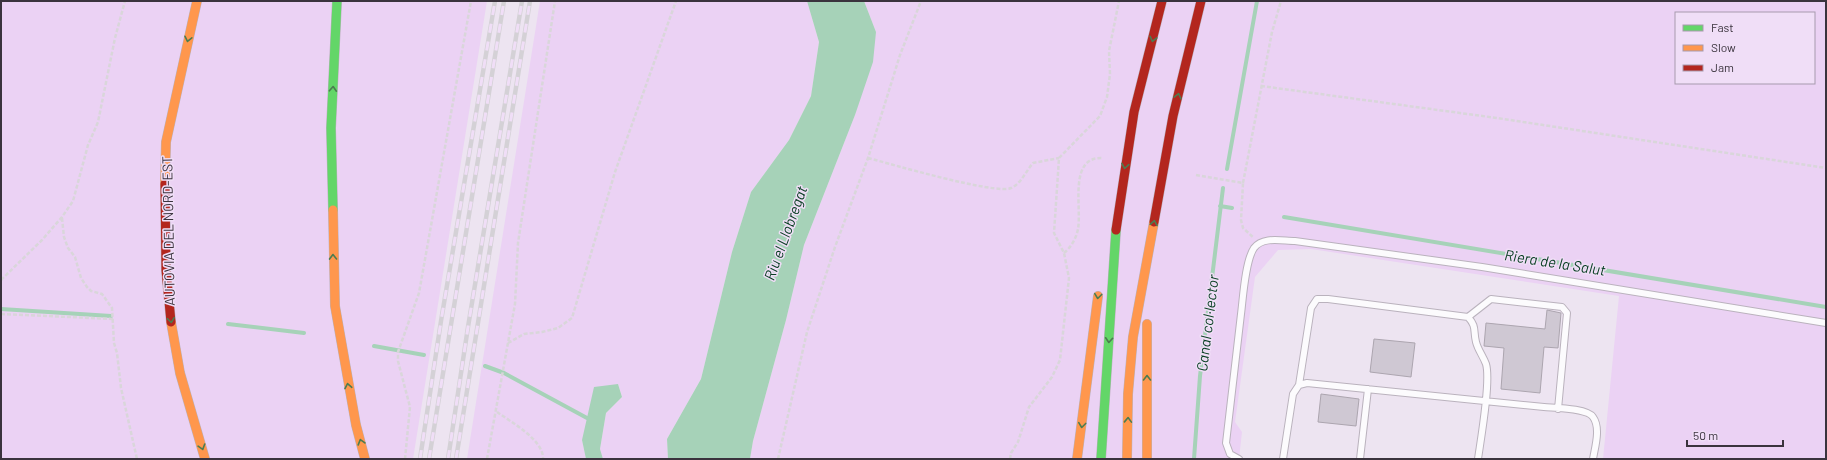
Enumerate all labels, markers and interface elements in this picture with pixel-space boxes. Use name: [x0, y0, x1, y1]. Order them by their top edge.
legend: [1675, 12, 1815, 84]
text: Fast: [1711, 20, 1734, 34]
one-way arrow: [185, 36, 193, 42]
one-way arrow: [1149, 36, 1157, 42]
text: Slow: [1711, 40, 1736, 54]
text: Jam: [1711, 60, 1734, 74]
one-way arrow: [328, 86, 337, 92]
one-way arrow: [1173, 92, 1181, 99]
street label: AUTOVIA DEL NORD-EST: [158, 156, 178, 306]
one-way arrow: [1121, 163, 1130, 169]
water label: Riu el Llobregat: [760, 183, 811, 283]
one-way arrow: [1150, 220, 1158, 226]
water label: Riera de la Salut: [1503, 245, 1607, 279]
one-way arrow: [329, 254, 337, 260]
water label: Canal col·lector: [1192, 273, 1222, 372]
one-way arrow: [1094, 293, 1103, 299]
one-way arrow: [166, 317, 175, 324]
one-way arrow: [1104, 337, 1113, 343]
one-way arrow: [1143, 375, 1151, 381]
one-way arrow: [345, 383, 353, 389]
one-way arrow: [1123, 417, 1132, 423]
one-way arrow: [1078, 422, 1087, 428]
scale bar: [1687, 422, 1783, 448]
text: 50 m: [1693, 428, 1718, 442]
one-way arrow: [357, 439, 365, 445]
one-way arrow: [197, 443, 206, 450]

